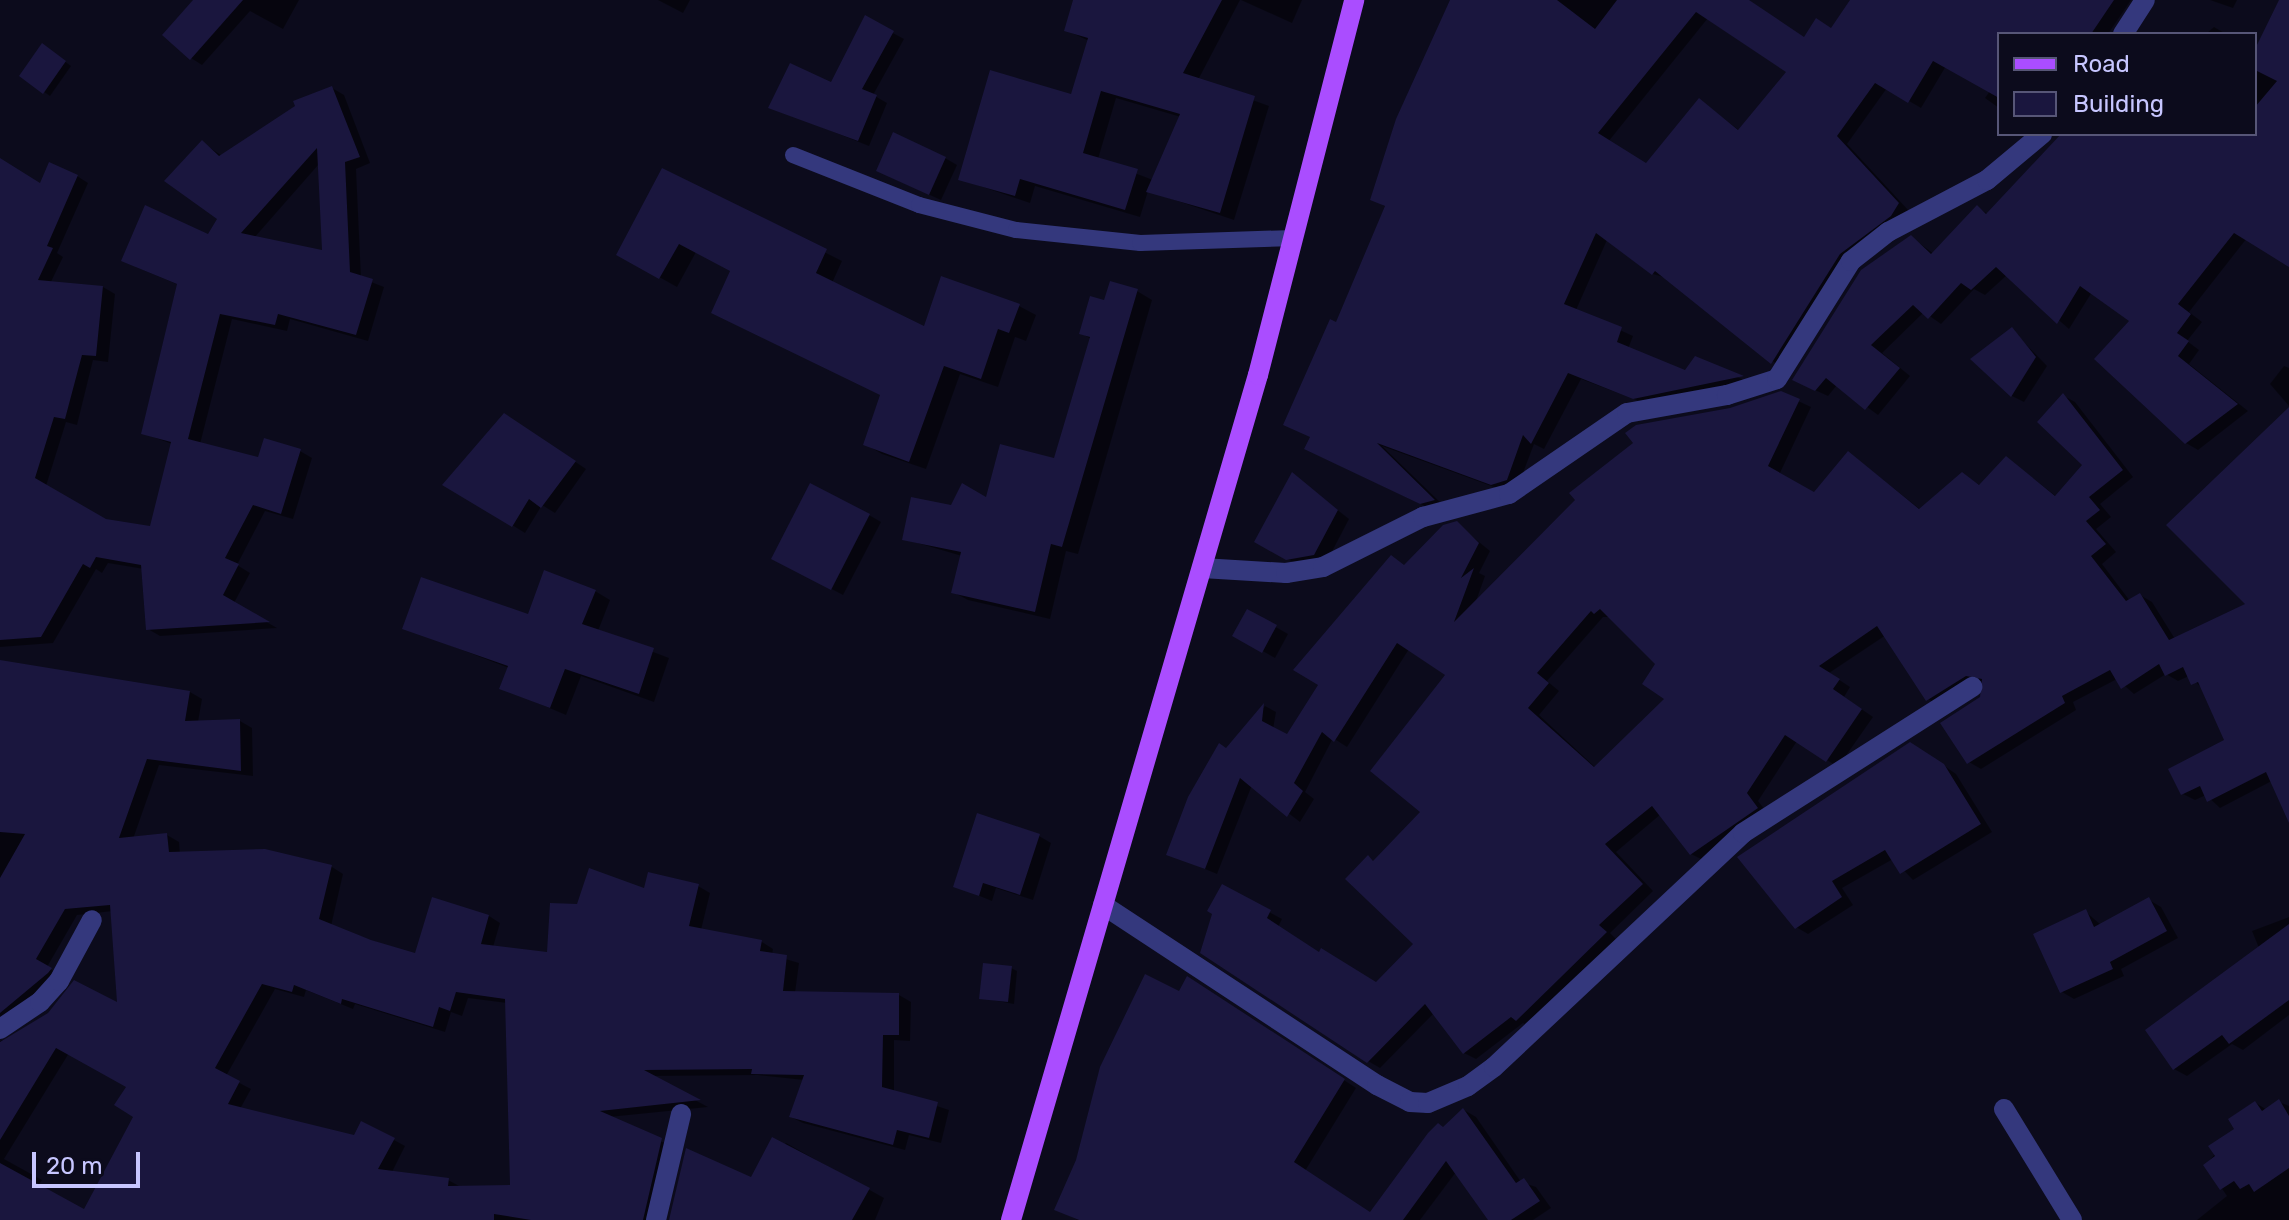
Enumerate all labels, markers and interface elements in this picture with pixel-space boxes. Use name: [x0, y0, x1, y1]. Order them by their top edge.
legend: [1997, 32, 2257, 136]
text: Road: [2073, 50, 2130, 78]
text: Building: [2073, 90, 2164, 118]
scale bar: [36, 1136, 144, 1186]
text: 20 m: [46, 1152, 103, 1180]

